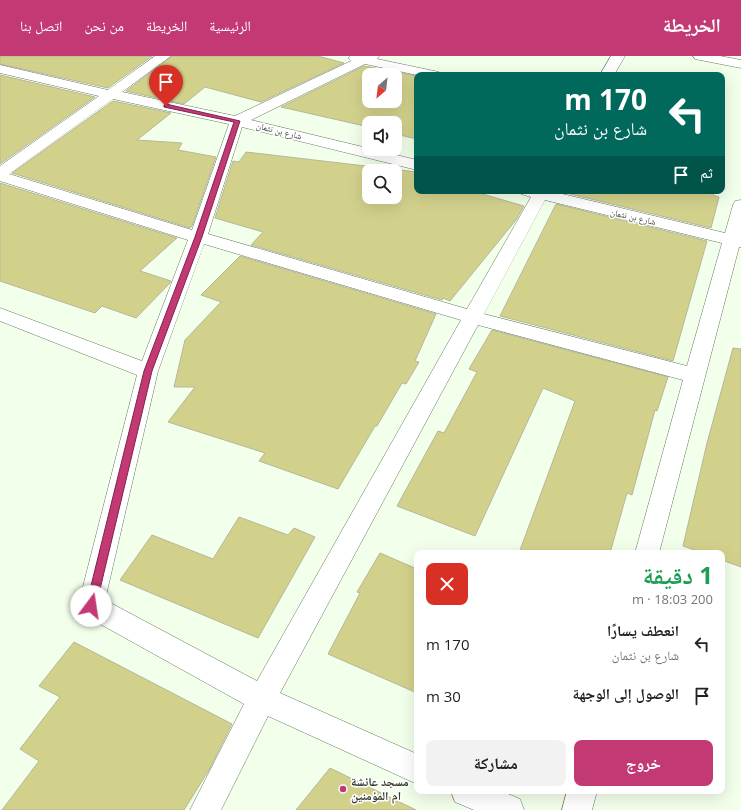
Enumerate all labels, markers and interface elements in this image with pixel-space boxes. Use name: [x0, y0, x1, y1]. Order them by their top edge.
text: الخريطة: [663, 12, 721, 38]
text: اتصل بنا: [20, 16, 62, 35]
text: من نحن: [84, 16, 124, 35]
text: الخريطة: [146, 16, 187, 35]
text: الرئيسية: [209, 16, 251, 35]
pin: [149, 65, 183, 106]
north arrow: [362, 68, 402, 108]
map controls: [362, 68, 402, 204]
icon: arrive: [155, 71, 177, 93]
text: 170 m: [564, 80, 647, 118]
icon: left: [661, 88, 713, 140]
button: sound: [362, 116, 402, 156]
text: شارع بن نثمان: [554, 116, 647, 140]
street label: شارع بن نثمان: [255, 119, 303, 142]
text: ثم: [700, 162, 713, 182]
button: search: [362, 164, 402, 204]
icon: arrive: [670, 164, 692, 186]
street label: شارع بن نثمان: [609, 205, 657, 228]
text: 1 دقيقة: [643, 558, 713, 591]
button: close: [426, 563, 468, 605]
position arrow: [70, 585, 112, 627]
text: 200 m · 18:03: [632, 590, 713, 608]
text: انعطف يسارًا: [607, 620, 679, 640]
icon: left: [691, 633, 713, 655]
text: 170 m: [426, 634, 470, 654]
text: شارع بن نثمان: [612, 646, 679, 664]
text: الوصول إلى الوجهة: [573, 683, 679, 703]
icon: arrive: [691, 685, 713, 707]
text: 30 m: [426, 686, 461, 706]
button: مشاركة: [426, 740, 566, 786]
button: خروج: [574, 740, 713, 786]
place label: مسجد عائشة ام المؤمنين: [351, 773, 409, 804]
marker: مسجد عائشة ام المؤمنين: [338, 784, 348, 794]

